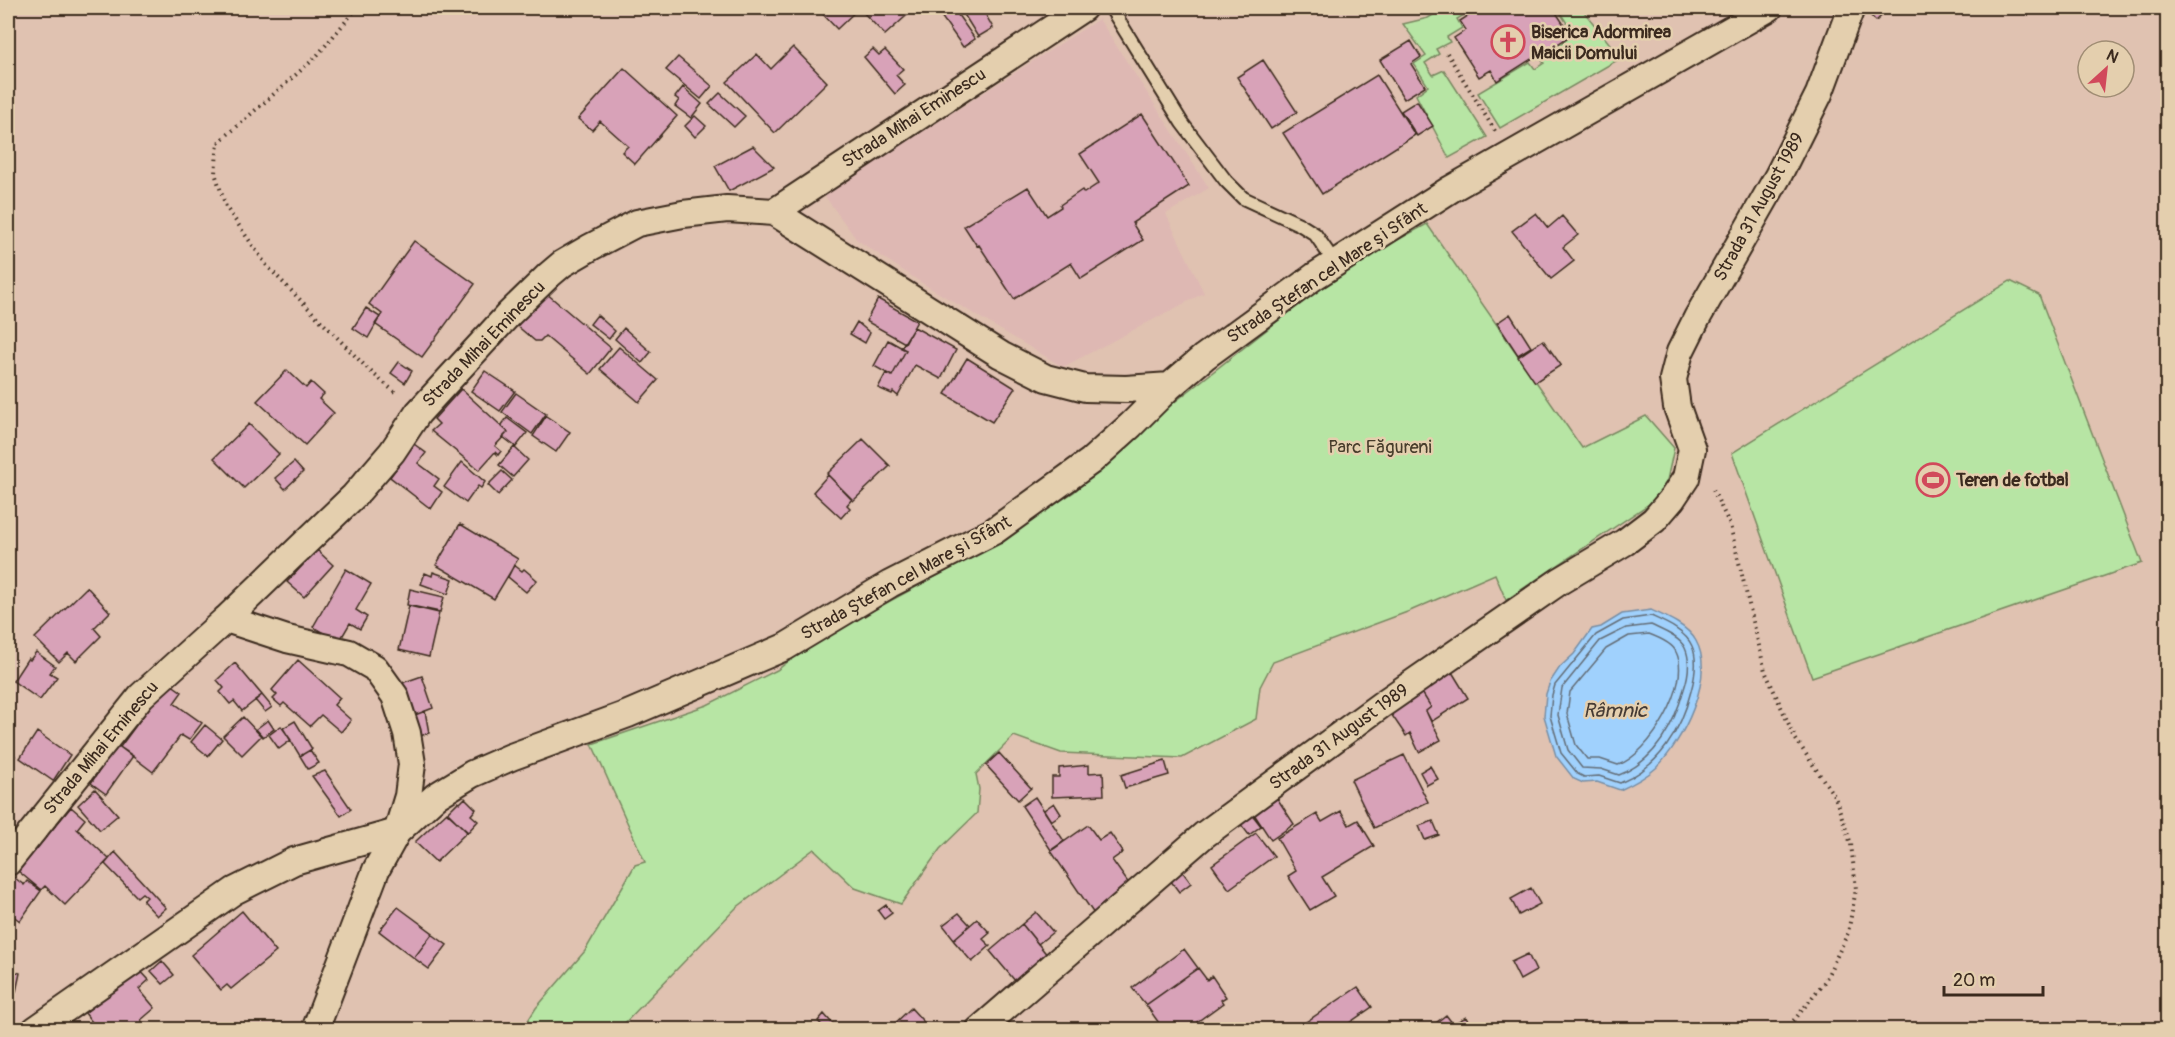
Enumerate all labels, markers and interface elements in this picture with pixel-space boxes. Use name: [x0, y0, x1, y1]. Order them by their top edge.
place label: Biserica Adormirea Maicii Domului: [1531, 21, 1672, 65]
church icon: Biserica Adormirea Maicii Domului: [1490, 24, 1526, 60]
north arrow: [2076, 39, 2136, 99]
text: N: [2103, 45, 2122, 68]
street label: Strada Mihai Eminescu: [838, 63, 990, 173]
street label: Strada 31 August 1989: [1709, 129, 1809, 285]
street label: Strada Ștefan cel Mare și Sfânt: [1222, 197, 1432, 349]
street label: Strada Mihai Eminescu: [418, 276, 550, 412]
park label: Parc Făgureni: [1328, 436, 1432, 459]
sports icon: Teren de fotbal: [1915, 462, 1951, 498]
place label: Teren de fotbal: [1955, 469, 2069, 492]
street label: Strada Ștefan cel Mare și Sfânt: [797, 510, 1016, 645]
street label: Strada Mihai Eminescu: [38, 676, 164, 820]
street label: Strada 31 August 1989: [1265, 679, 1413, 795]
water label: Râmnic: [1583, 698, 1648, 723]
scale bar: [1944, 959, 2043, 997]
text: 20 m: [1953, 969, 1995, 992]

